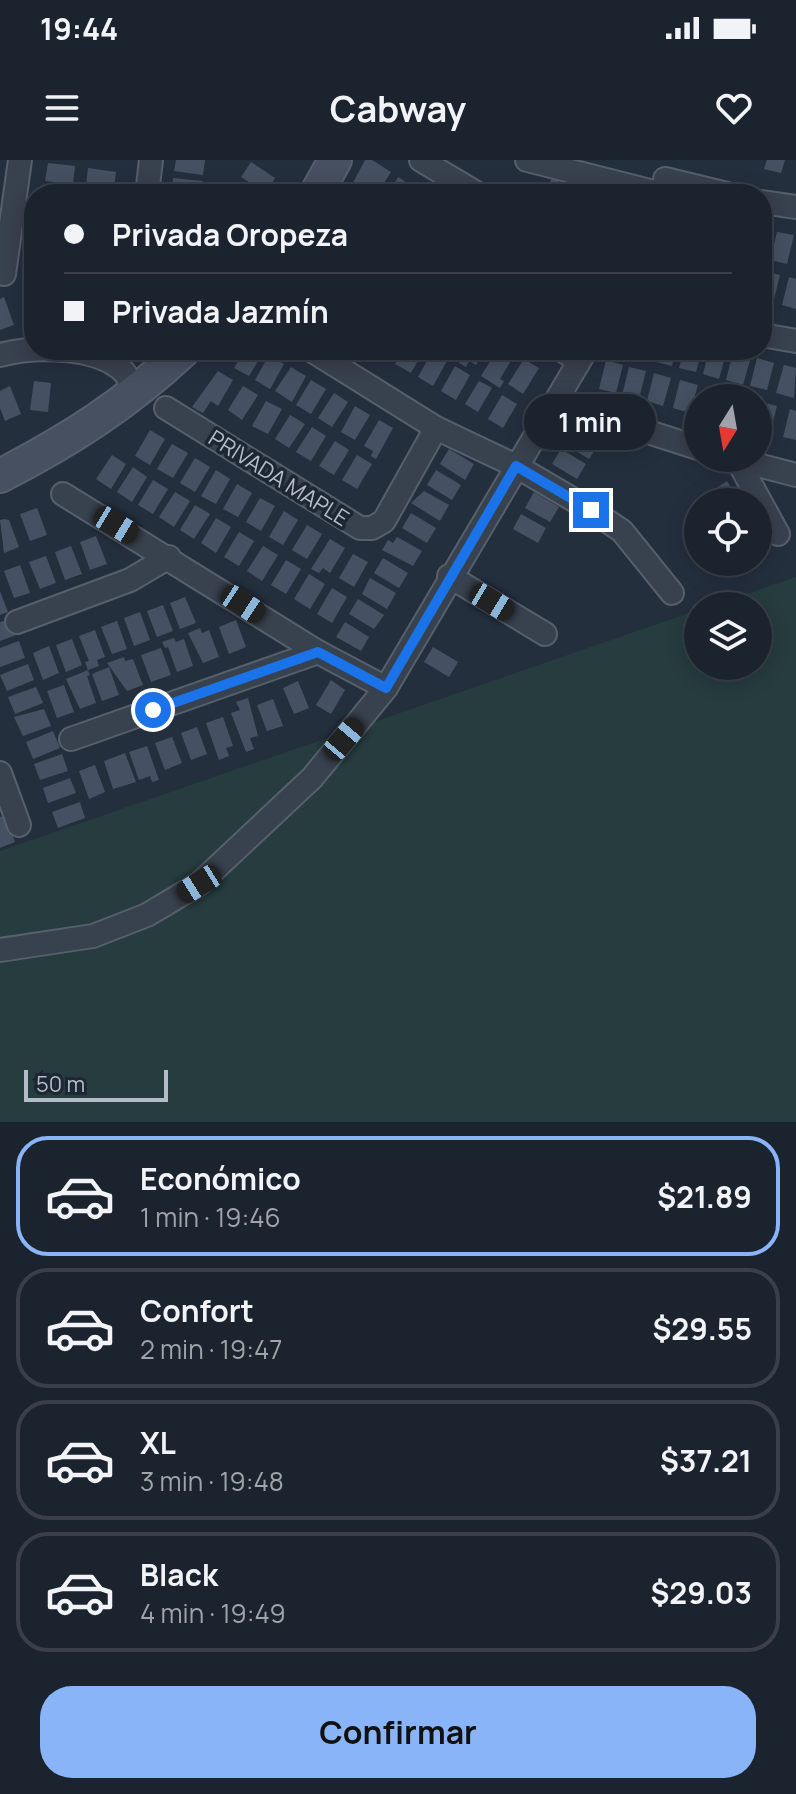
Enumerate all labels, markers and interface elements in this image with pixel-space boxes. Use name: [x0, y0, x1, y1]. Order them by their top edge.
text: 19:44: [40, 8, 118, 49]
text: Cabway: [330, 84, 466, 133]
icon: menu: [40, 86, 84, 130]
icon: heart: [712, 86, 756, 130]
text: Privada Oropeza: [112, 214, 348, 255]
text: Privada Jazmín: [112, 291, 329, 332]
north arrow: [684, 384, 772, 472]
map controls: [684, 384, 772, 680]
callout: 1 min: [525, 394, 657, 450]
text: 1 min: [558, 404, 622, 440]
street label: PRIVADA MAPLE: [203, 423, 355, 533]
button: locate: [684, 488, 772, 576]
route end: [573, 492, 609, 528]
car: [89, 502, 143, 548]
car: [465, 579, 519, 625]
car: [216, 581, 270, 627]
button: layers: [684, 592, 772, 680]
route start: [135, 692, 171, 728]
car: [319, 713, 369, 765]
car: [172, 861, 226, 907]
scale bar: [24, 1066, 168, 1102]
text: 50 m: [36, 1069, 85, 1099]
text: Económico: [140, 1158, 301, 1199]
icon: car: [44, 1160, 116, 1232]
text: $21.89: [657, 1176, 752, 1217]
text: 1 min · 19:46: [140, 1199, 281, 1235]
text: Confort: [140, 1290, 254, 1331]
icon: car: [44, 1292, 116, 1364]
text: $29.55: [653, 1308, 752, 1349]
text: 2 min · 19:47: [140, 1331, 282, 1367]
text: XL: [140, 1422, 176, 1463]
icon: car: [44, 1424, 116, 1496]
text: $37.21: [660, 1440, 752, 1481]
text: 3 min · 19:48: [140, 1463, 284, 1499]
text: Black: [140, 1554, 218, 1595]
icon: car: [44, 1556, 116, 1628]
text: $29.03: [651, 1572, 752, 1613]
text: 4 min · 19:49: [140, 1595, 286, 1631]
button: Confirmar: [40, 1686, 756, 1778]

